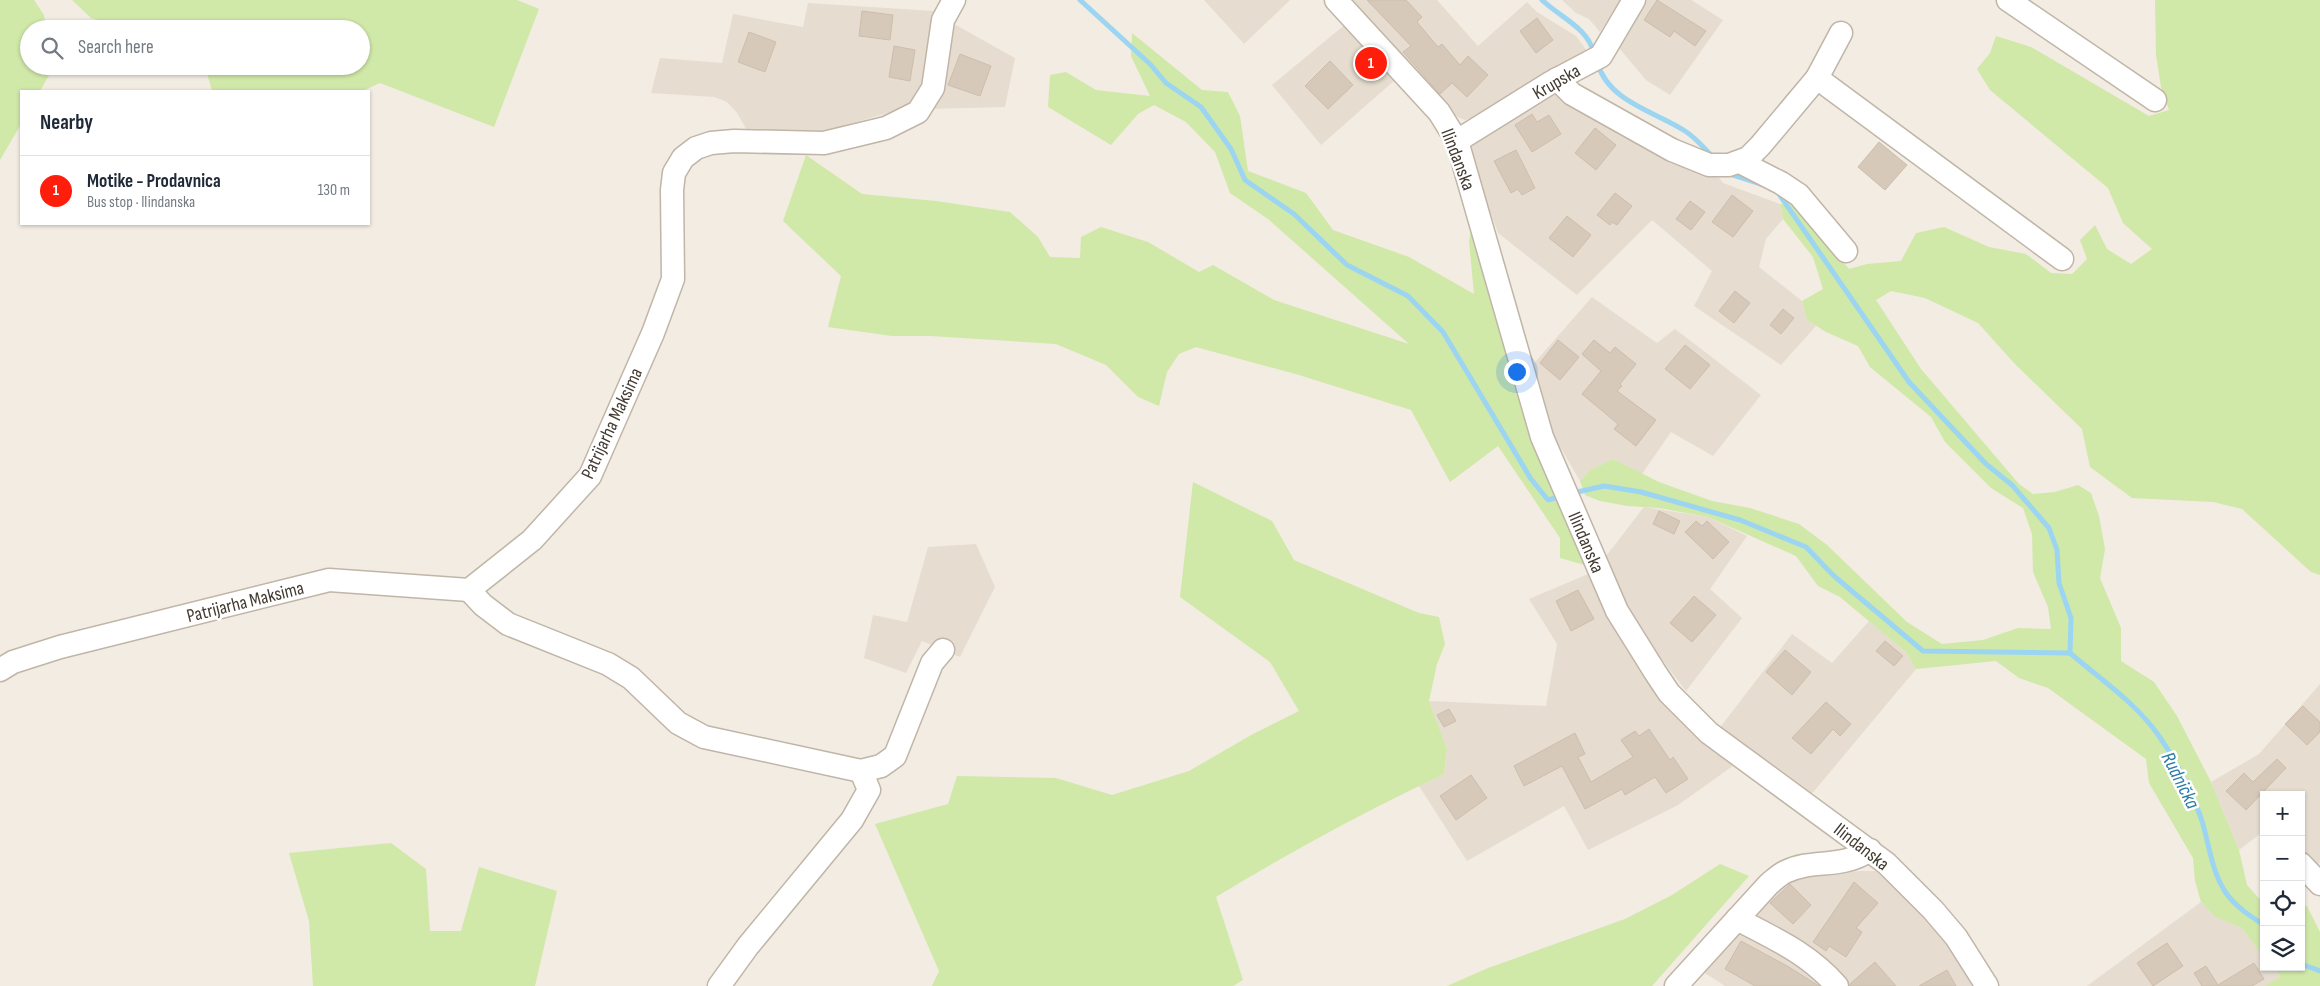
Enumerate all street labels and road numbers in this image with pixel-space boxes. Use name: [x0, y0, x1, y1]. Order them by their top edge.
street label: Krupska: [1529, 60, 1585, 105]
street label: Ilindanska: [1435, 125, 1480, 194]
street label: Patrijarha Maksima: [577, 364, 648, 483]
street label: Ilindanska: [1562, 509, 1609, 577]
street label: Patrijarha Maksima: [184, 577, 306, 628]
street label: Ilindanska: [1829, 818, 1893, 876]

